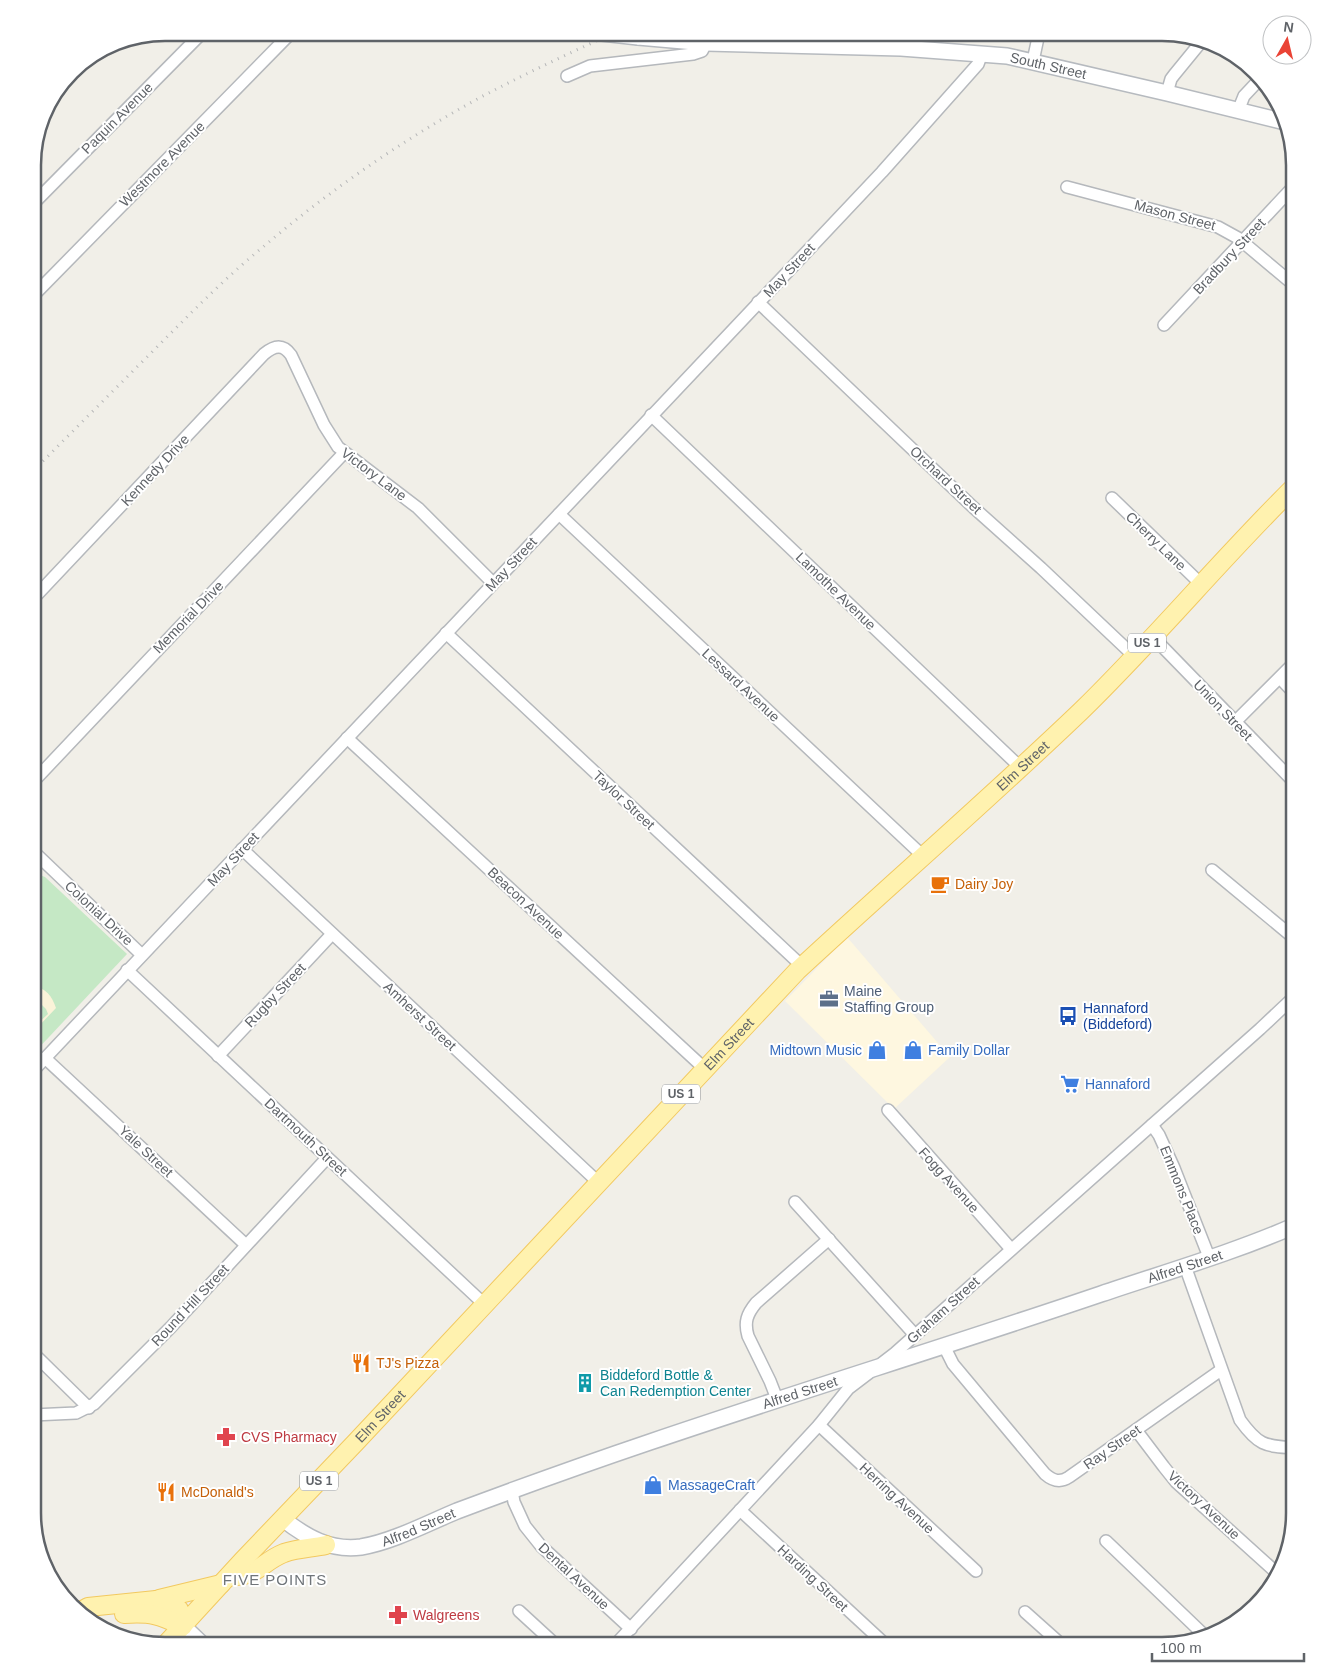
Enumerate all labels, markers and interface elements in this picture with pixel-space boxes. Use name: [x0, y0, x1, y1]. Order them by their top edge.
north arrow: [1262, 15, 1312, 65]
text: N: [1283, 18, 1295, 36]
street label: South Street: [1009, 49, 1088, 82]
street label: Paquin Avenue: [78, 79, 156, 157]
street label: Westmore Avenue: [116, 118, 208, 210]
street label: Mason Street: [1133, 196, 1217, 234]
street label: Bradbury Street: [1190, 215, 1268, 297]
street label: May Street: [760, 240, 818, 300]
street label: Kennedy Drive: [118, 431, 192, 509]
street label: Orchard Street: [907, 443, 985, 517]
street label: Victory Lane: [338, 444, 410, 504]
street label: Cherry Lane: [1123, 508, 1189, 574]
street label: May Street: [482, 534, 540, 594]
street label: Lamothe Avenue: [793, 549, 879, 633]
street label: Memorial Drive: [150, 577, 227, 656]
road number: US 1: [1128, 634, 1166, 652]
street label: Lessard Avenue: [699, 645, 783, 725]
street label: Union Street: [1190, 676, 1256, 744]
street label: Elm Street: [993, 738, 1052, 794]
street label: Taylor Street: [590, 767, 658, 833]
street label: May Street: [204, 829, 262, 889]
street label: Beacon Avenue: [485, 864, 567, 942]
cafe icon: Dairy Joy: [929, 873, 951, 895]
place label: Dairy Joy: [955, 876, 1013, 892]
street label: Colonial Drive: [62, 877, 136, 949]
street label: Rugby Street: [241, 960, 309, 1030]
street label: Amherst Street: [380, 978, 460, 1054]
place label: Maine Staffing Group: [844, 983, 934, 1015]
office icon: Maine Staffing Group: [818, 988, 840, 1010]
place label: Hannaford (Biddeford): [1083, 1000, 1152, 1032]
bus stop icon: Hannaford (Biddeford): [1057, 1005, 1079, 1027]
street label: Elm Street: [700, 1015, 757, 1073]
shop icon: Midtown Music: [866, 1039, 888, 1061]
shop icon: Family Dollar: [902, 1039, 924, 1061]
place label: Midtown Music: [769, 1042, 862, 1058]
place label: Family Dollar: [928, 1042, 1010, 1058]
supermarket icon: Hannaford: [1059, 1073, 1081, 1095]
place label: Hannaford: [1085, 1076, 1150, 1092]
road number: US 1: [662, 1084, 700, 1104]
street label: Dartmouth Street: [262, 1095, 351, 1179]
street label: Yale Street: [116, 1122, 176, 1180]
street label: Emmons Place: [1157, 1143, 1207, 1237]
street label: Fogg Avenue: [916, 1144, 983, 1216]
street label: Alfred Street: [1145, 1246, 1225, 1286]
street label: Round Hill Street: [148, 1261, 232, 1349]
street label: Graham Street: [904, 1273, 983, 1347]
restaurant icon: TJ's Pizza: [350, 1352, 372, 1374]
place label: TJ's Pizza: [376, 1355, 440, 1371]
place label: Biddeford Bottle & Can Redemption Center: [600, 1367, 751, 1399]
building icon: Biddeford Bottle & Can Redemption Center: [574, 1372, 596, 1394]
street label: Alfred Street: [760, 1373, 840, 1412]
street label: Elm Street: [352, 1387, 408, 1446]
street label: Ray Street: [1080, 1421, 1144, 1473]
pharmacy icon: CVS Pharmacy: [215, 1426, 237, 1448]
place label: CVS Pharmacy: [241, 1429, 337, 1445]
street label: Herring Avenue: [856, 1459, 938, 1537]
street label: Victory Avenue: [1165, 1467, 1244, 1543]
road number: US 1: [300, 1472, 338, 1490]
shop icon: MassageCraft: [642, 1474, 664, 1496]
place label: MassageCraft: [668, 1477, 755, 1493]
restaurant icon: McDonald's: [155, 1481, 177, 1503]
place label: McDonald's: [181, 1484, 254, 1500]
street label: Alfred Street: [380, 1505, 458, 1550]
street label: Dental Avenue: [535, 1539, 613, 1613]
street label: Harding Street: [775, 1541, 852, 1615]
district label: FIVE POINTS: [223, 1571, 327, 1588]
pharmacy icon: Walgreens: [387, 1604, 409, 1626]
place label: Walgreens: [413, 1607, 479, 1623]
scale bar: [1152, 1630, 1304, 1662]
text: 100 m: [1160, 1639, 1202, 1656]

